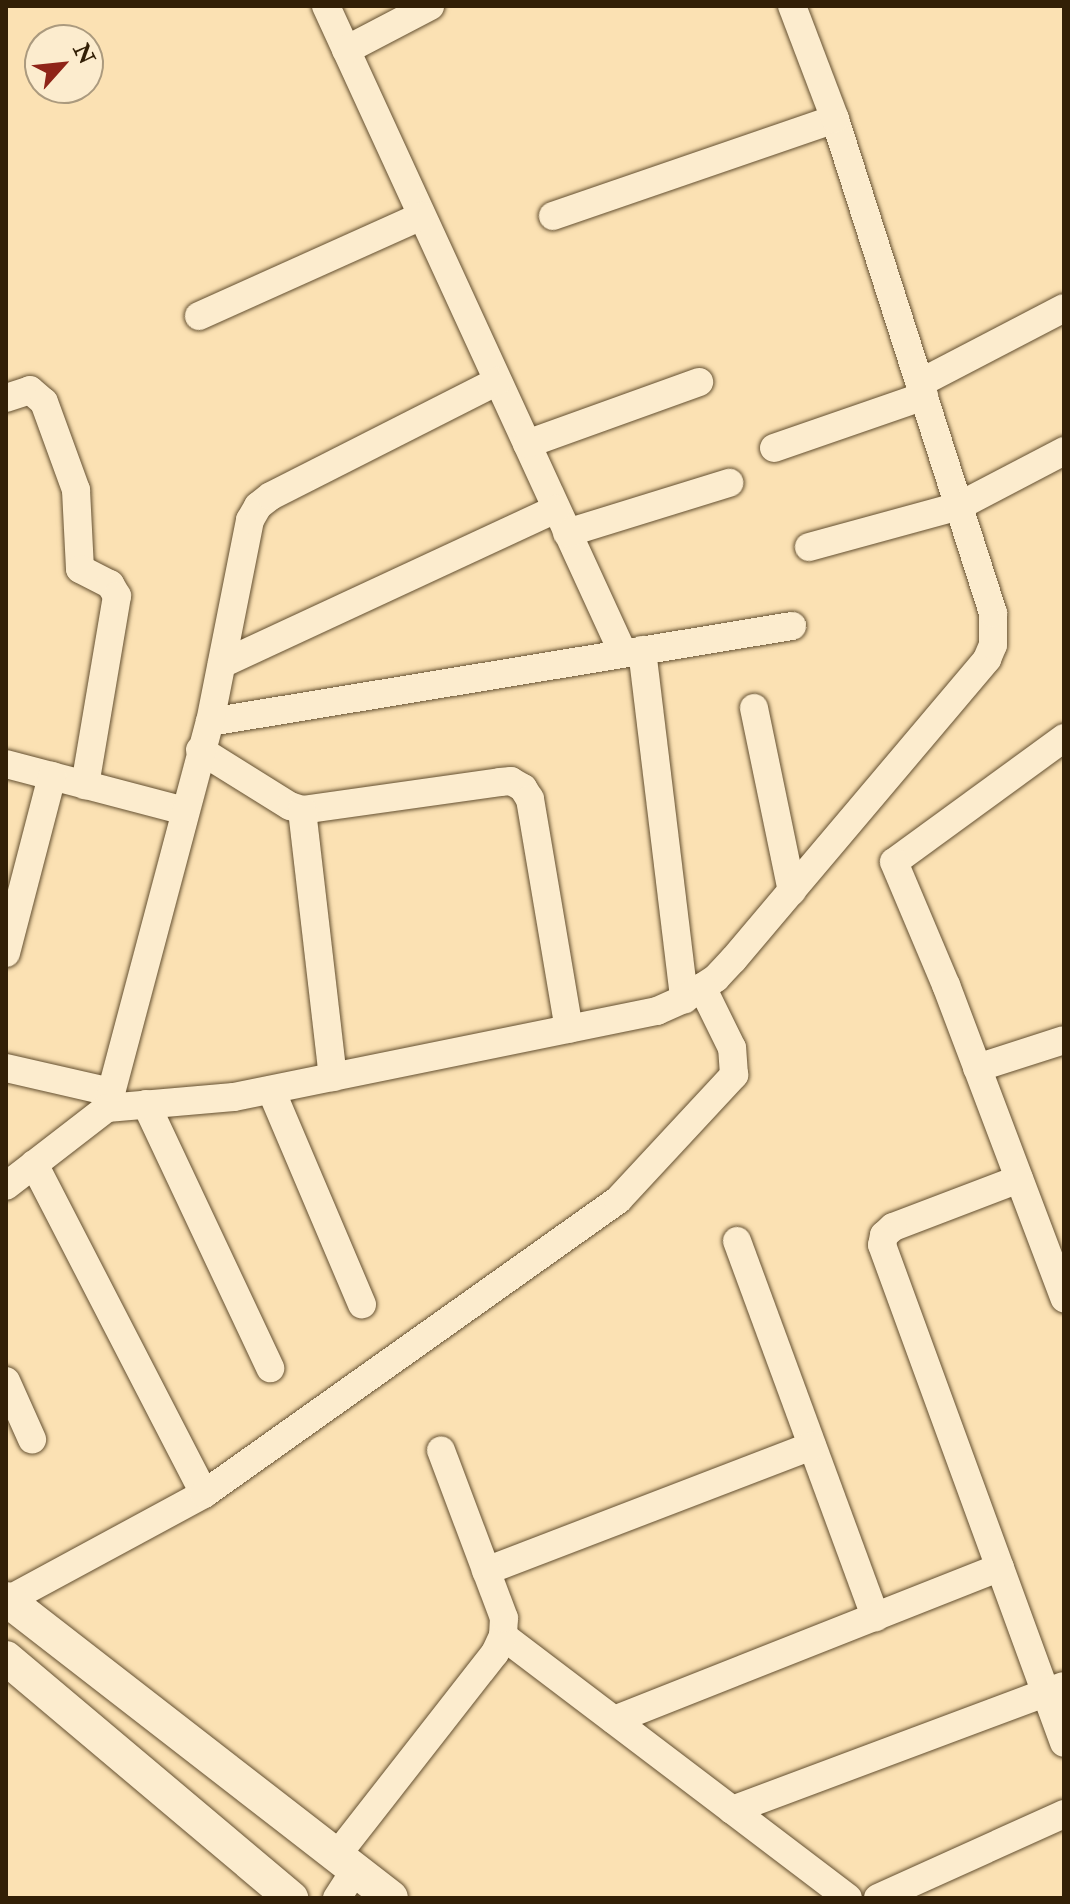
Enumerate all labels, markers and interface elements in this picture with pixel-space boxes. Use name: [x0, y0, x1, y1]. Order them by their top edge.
north arrow: [24, 24, 104, 104]
text: N: [67, 39, 101, 69]

